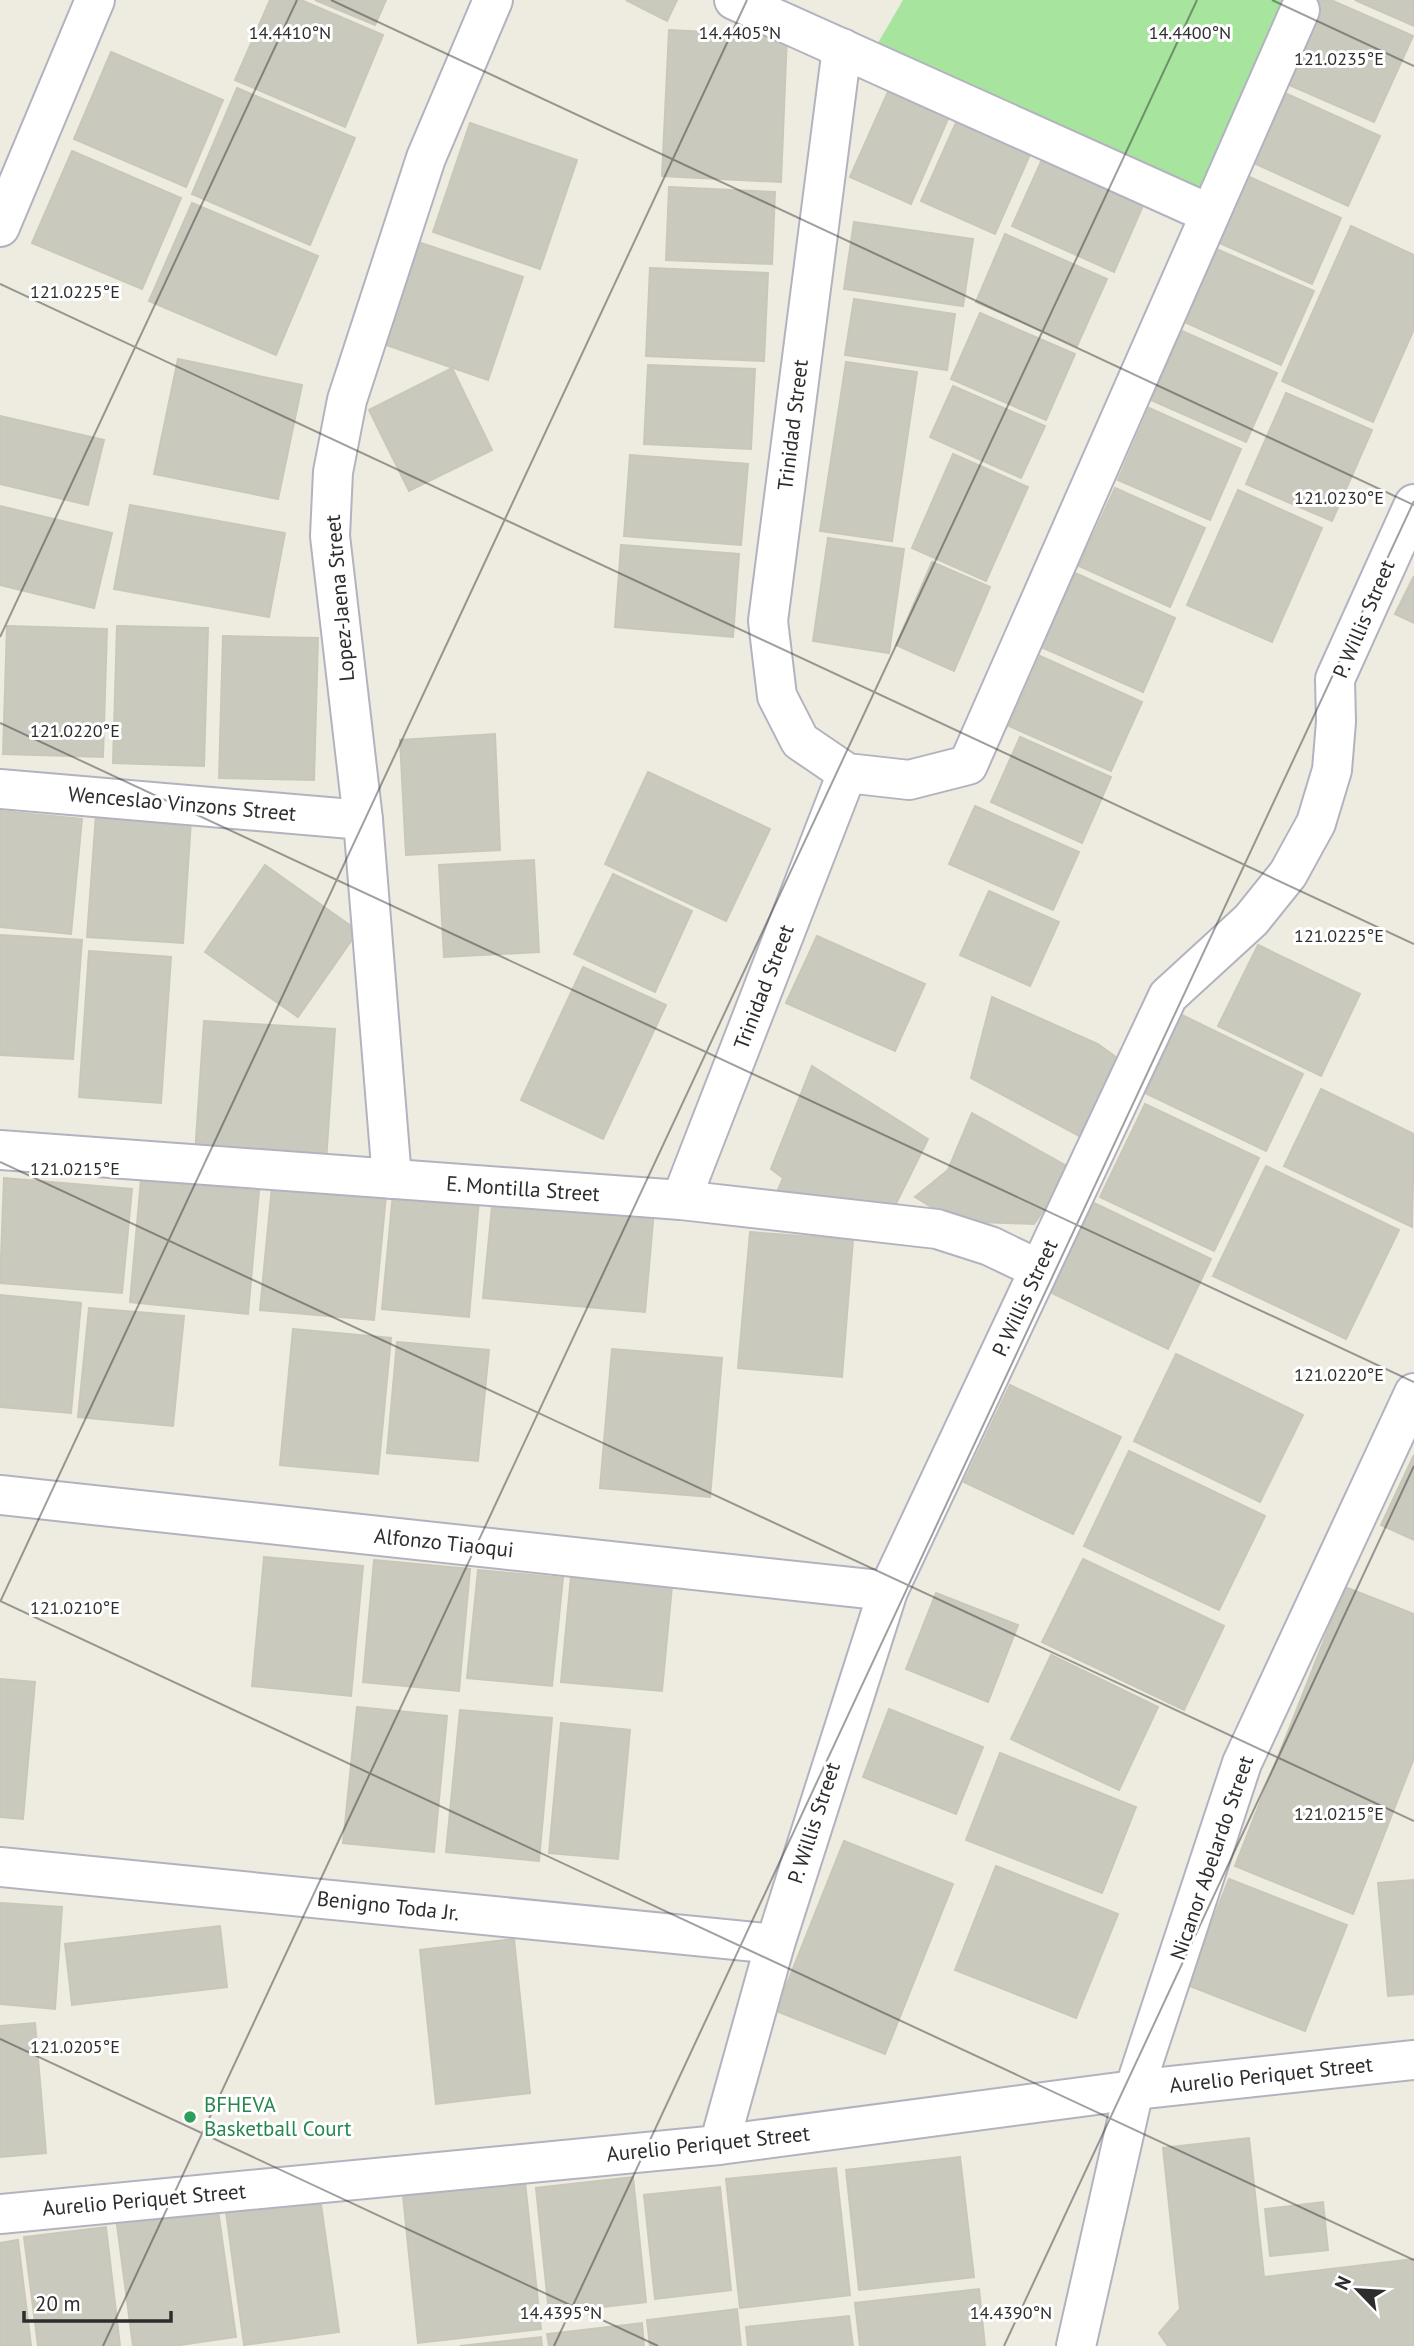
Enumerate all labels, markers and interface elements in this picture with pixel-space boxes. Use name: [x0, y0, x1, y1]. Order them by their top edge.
text: 14.4410°N: [249, 21, 331, 44]
text: 14.4405°N: [699, 21, 781, 44]
text: 14.4400°N: [1149, 21, 1231, 44]
text: 121.0235°E: [1294, 47, 1384, 70]
text: 121.0225°E: [30, 280, 120, 303]
street label: Trinidad Street: [771, 358, 814, 492]
text: 121.0230°E: [1294, 486, 1384, 509]
street label: Lopez-Jaena Street: [319, 514, 360, 682]
street label: P. Willis Street: [1326, 556, 1401, 682]
text: 121.0220°E: [30, 719, 120, 742]
street label: Wenceslao Vinzons Street: [67, 780, 297, 827]
street label: Trinidad Street: [727, 921, 800, 1053]
text: 121.0225°E: [1294, 924, 1384, 947]
text: 121.0215°E: [30, 1157, 120, 1180]
street label: E. Montilla Street: [445, 1170, 601, 1207]
street label: P. Willis Street: [986, 1235, 1063, 1361]
text: 121.0220°E: [1294, 1363, 1384, 1386]
street label: Alfonzo Tiaoqui: [373, 1522, 515, 1563]
text: 121.0210°E: [30, 1596, 120, 1619]
street label: Nicanor Abelardo Street: [1164, 1752, 1259, 1964]
street label: P. Willis Street: [781, 1759, 846, 1887]
text: 121.0215°E: [1294, 1802, 1384, 1825]
street label: Benigno Toda Jr.: [316, 1885, 461, 1926]
text: 121.0205°E: [30, 2035, 120, 2058]
street label: Aurelio Periquet Street: [1168, 2050, 1374, 2099]
place label: BFHEVA Basketball Court: [204, 2091, 351, 2142]
marker: BFHEVA Basketball Court: [182, 2109, 198, 2125]
street label: Aurelio Periquet Street: [605, 2119, 811, 2168]
street label: Aurelio Periquet Street: [41, 2177, 247, 2222]
north arrow: [1323, 2255, 1393, 2325]
text: N: [1329, 2272, 1356, 2294]
scale bar: [24, 2280, 172, 2324]
text: 20 m: [35, 2290, 81, 2317]
text: 14.4395°N: [520, 2301, 602, 2324]
text: 14.4390°N: [970, 2301, 1052, 2324]

